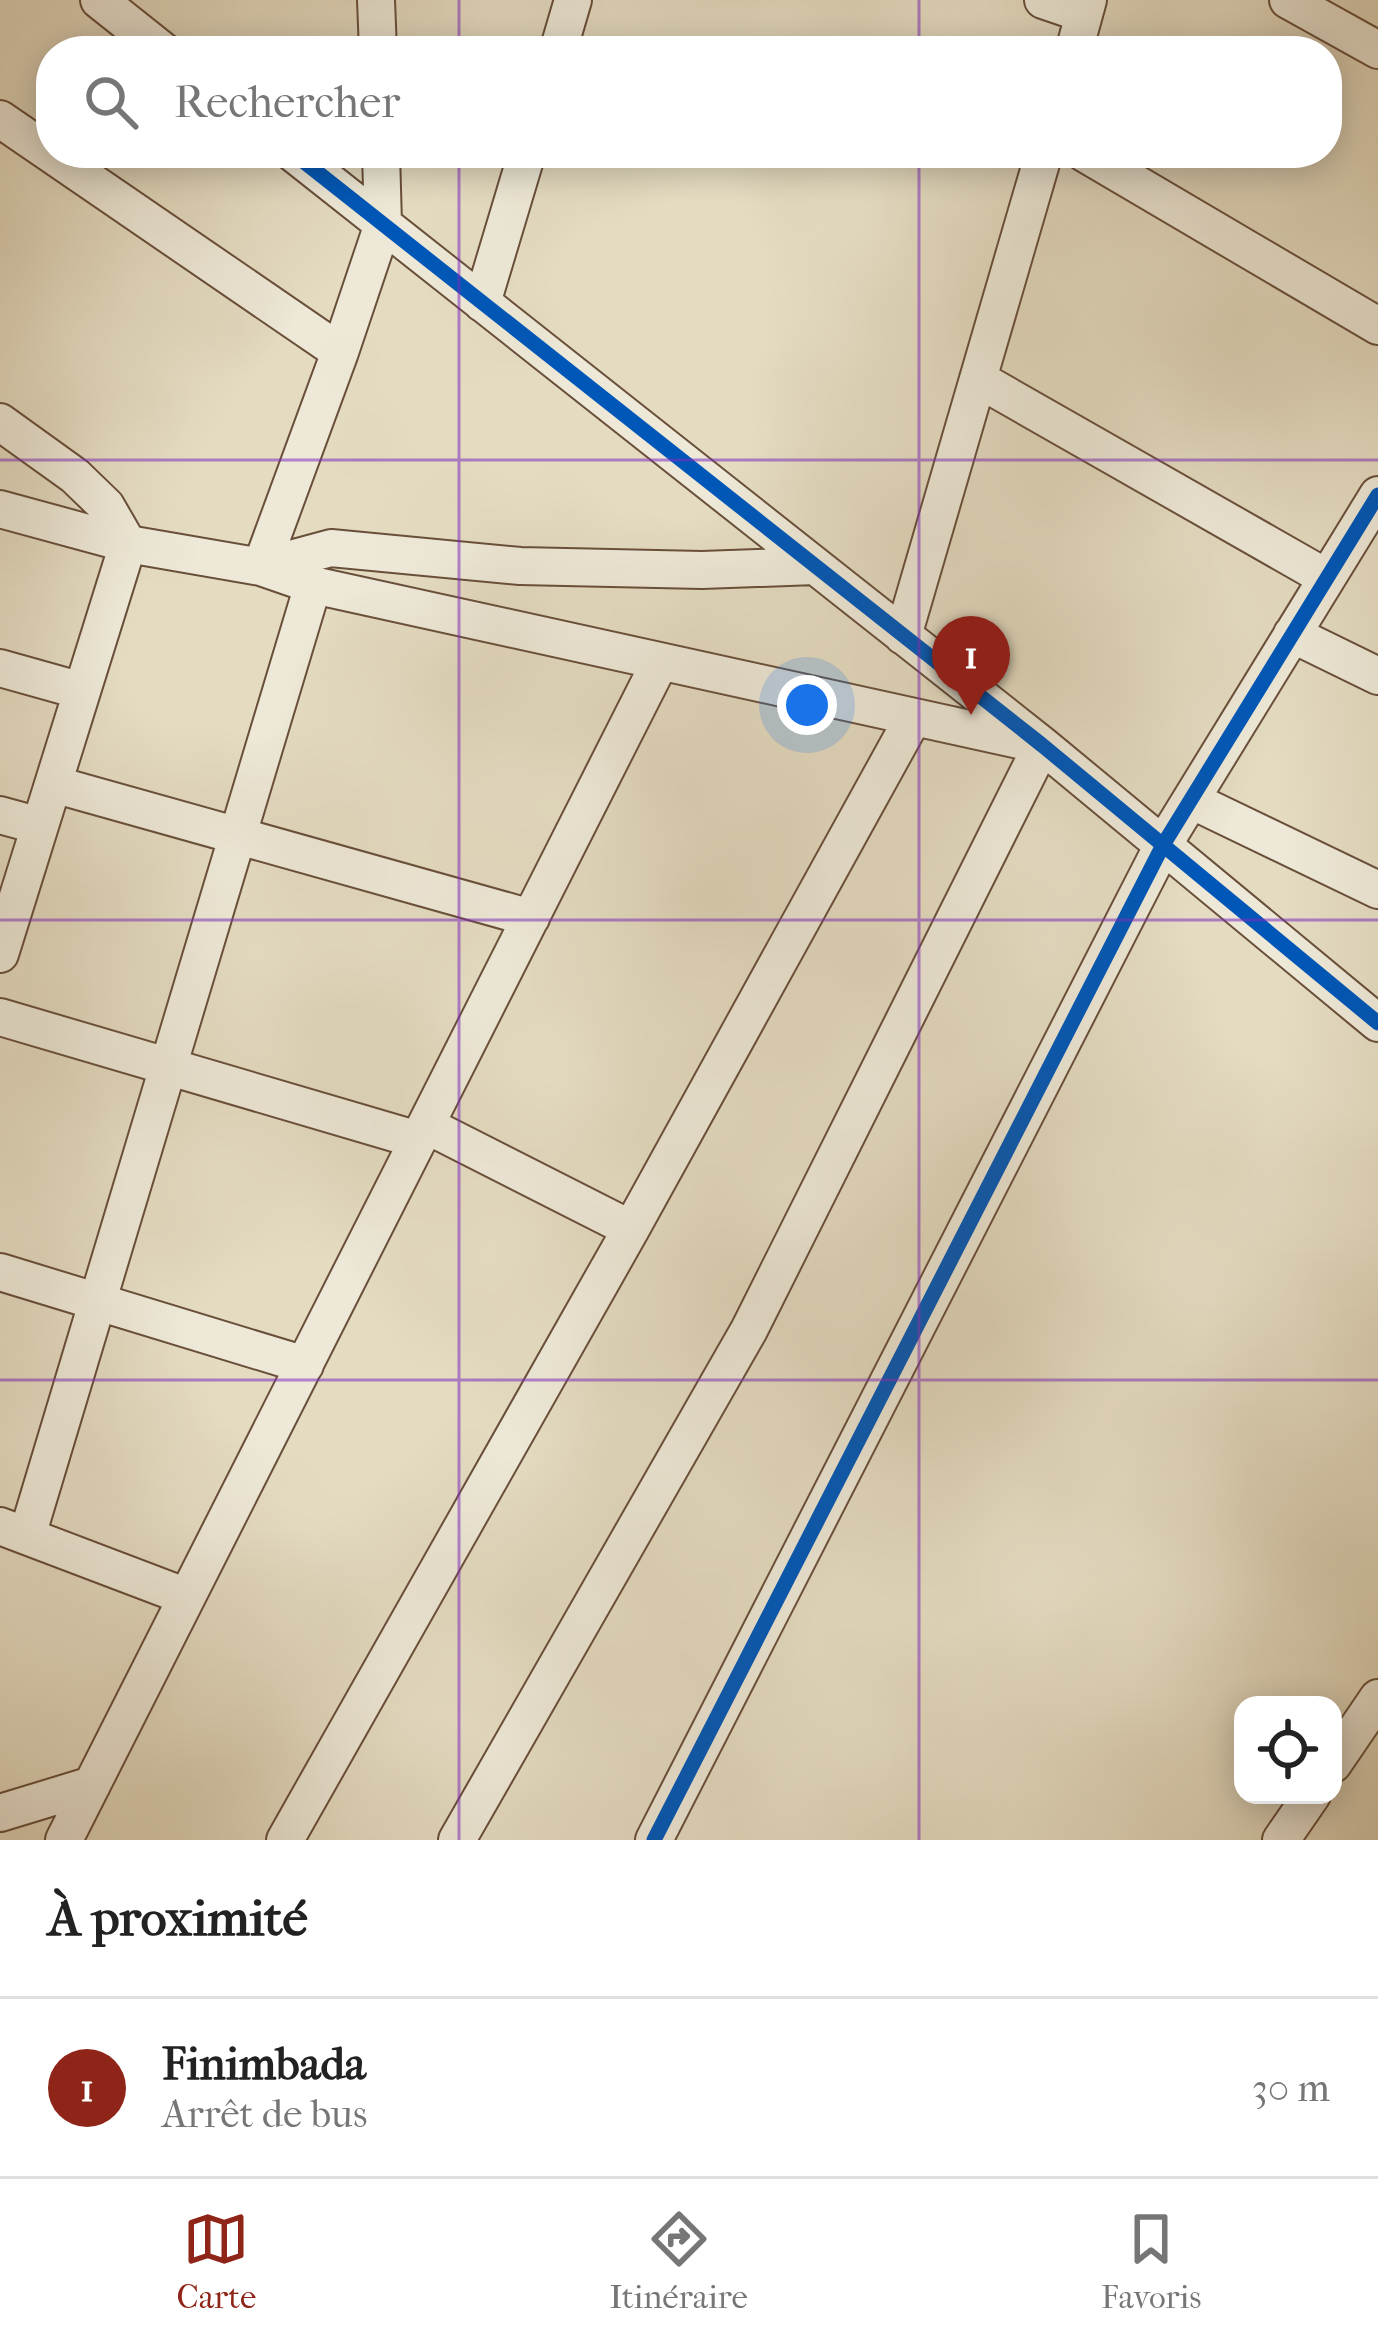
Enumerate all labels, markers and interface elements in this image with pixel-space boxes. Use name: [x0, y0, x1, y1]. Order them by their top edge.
search box: [36, 36, 1342, 168]
icon: search: [78, 69, 144, 135]
text: Rechercher: [174, 76, 400, 129]
pin: 1: [932, 616, 1010, 715]
your location: [777, 675, 837, 735]
map controls: [1234, 1696, 1342, 1804]
button: locate: [1234, 1696, 1342, 1804]
text: À proximité: [48, 1888, 308, 1948]
text: Finimbada: [162, 2038, 366, 2091]
text: 1: [80, 2065, 94, 2111]
text: 30 m: [1252, 2065, 1330, 2111]
text: Arrêt de bus: [162, 2091, 367, 2137]
tab: Carte: [177, 2206, 256, 2317]
tab: Itinéraire: [609, 2206, 748, 2317]
tab: Favoris: [1101, 2206, 1201, 2317]

